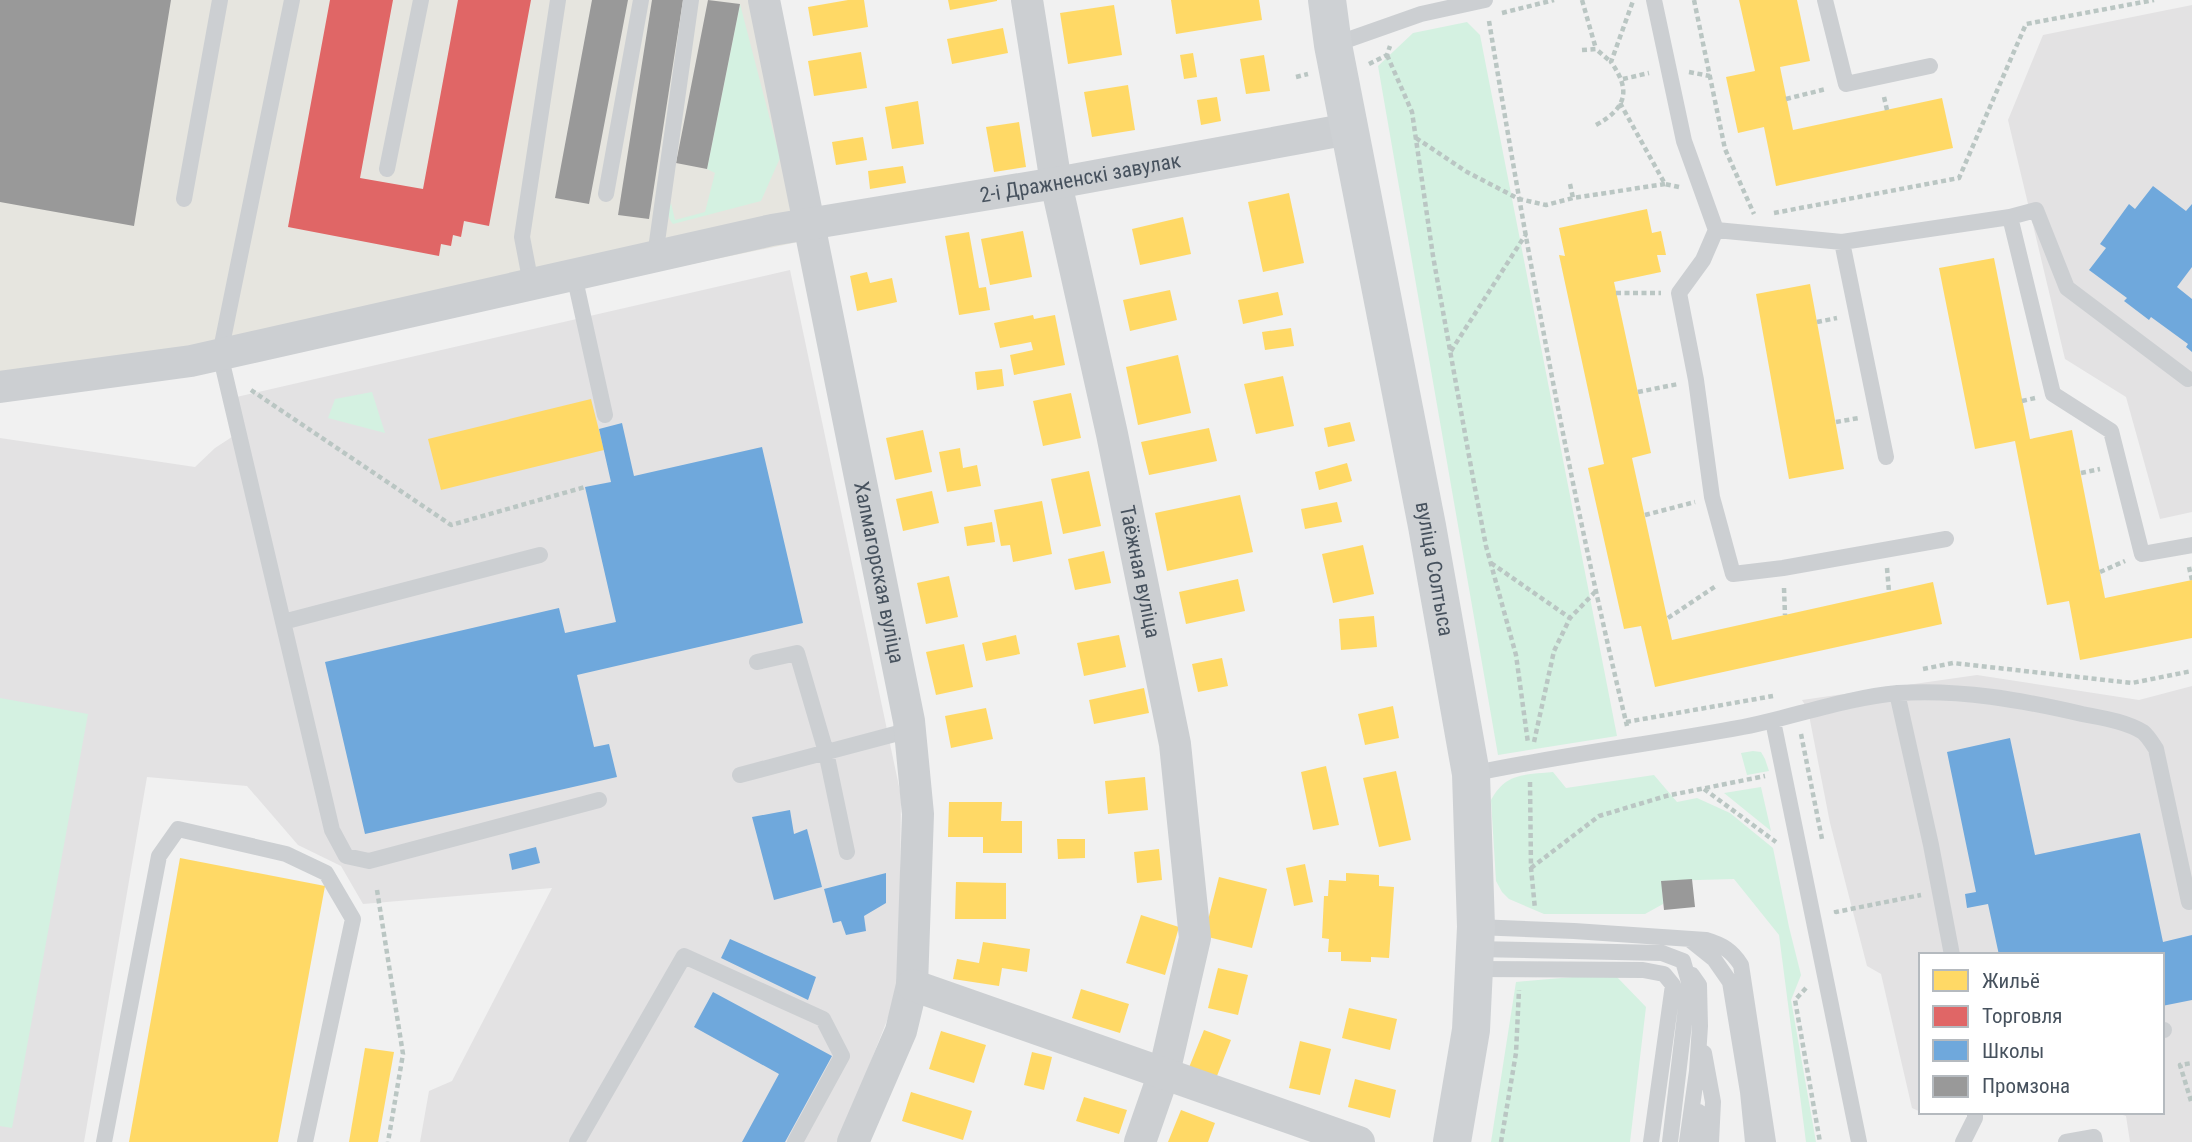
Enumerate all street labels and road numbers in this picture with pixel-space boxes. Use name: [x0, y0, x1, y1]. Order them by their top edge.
street label: 2-і Дражненскі завулак: [978, 148, 1183, 207]
street label: Халмагорская вуліца: [849, 480, 909, 665]
street label: вуліца Солтыса: [1410, 500, 1458, 638]
street label: Таёжная вуліца: [1115, 503, 1165, 640]

